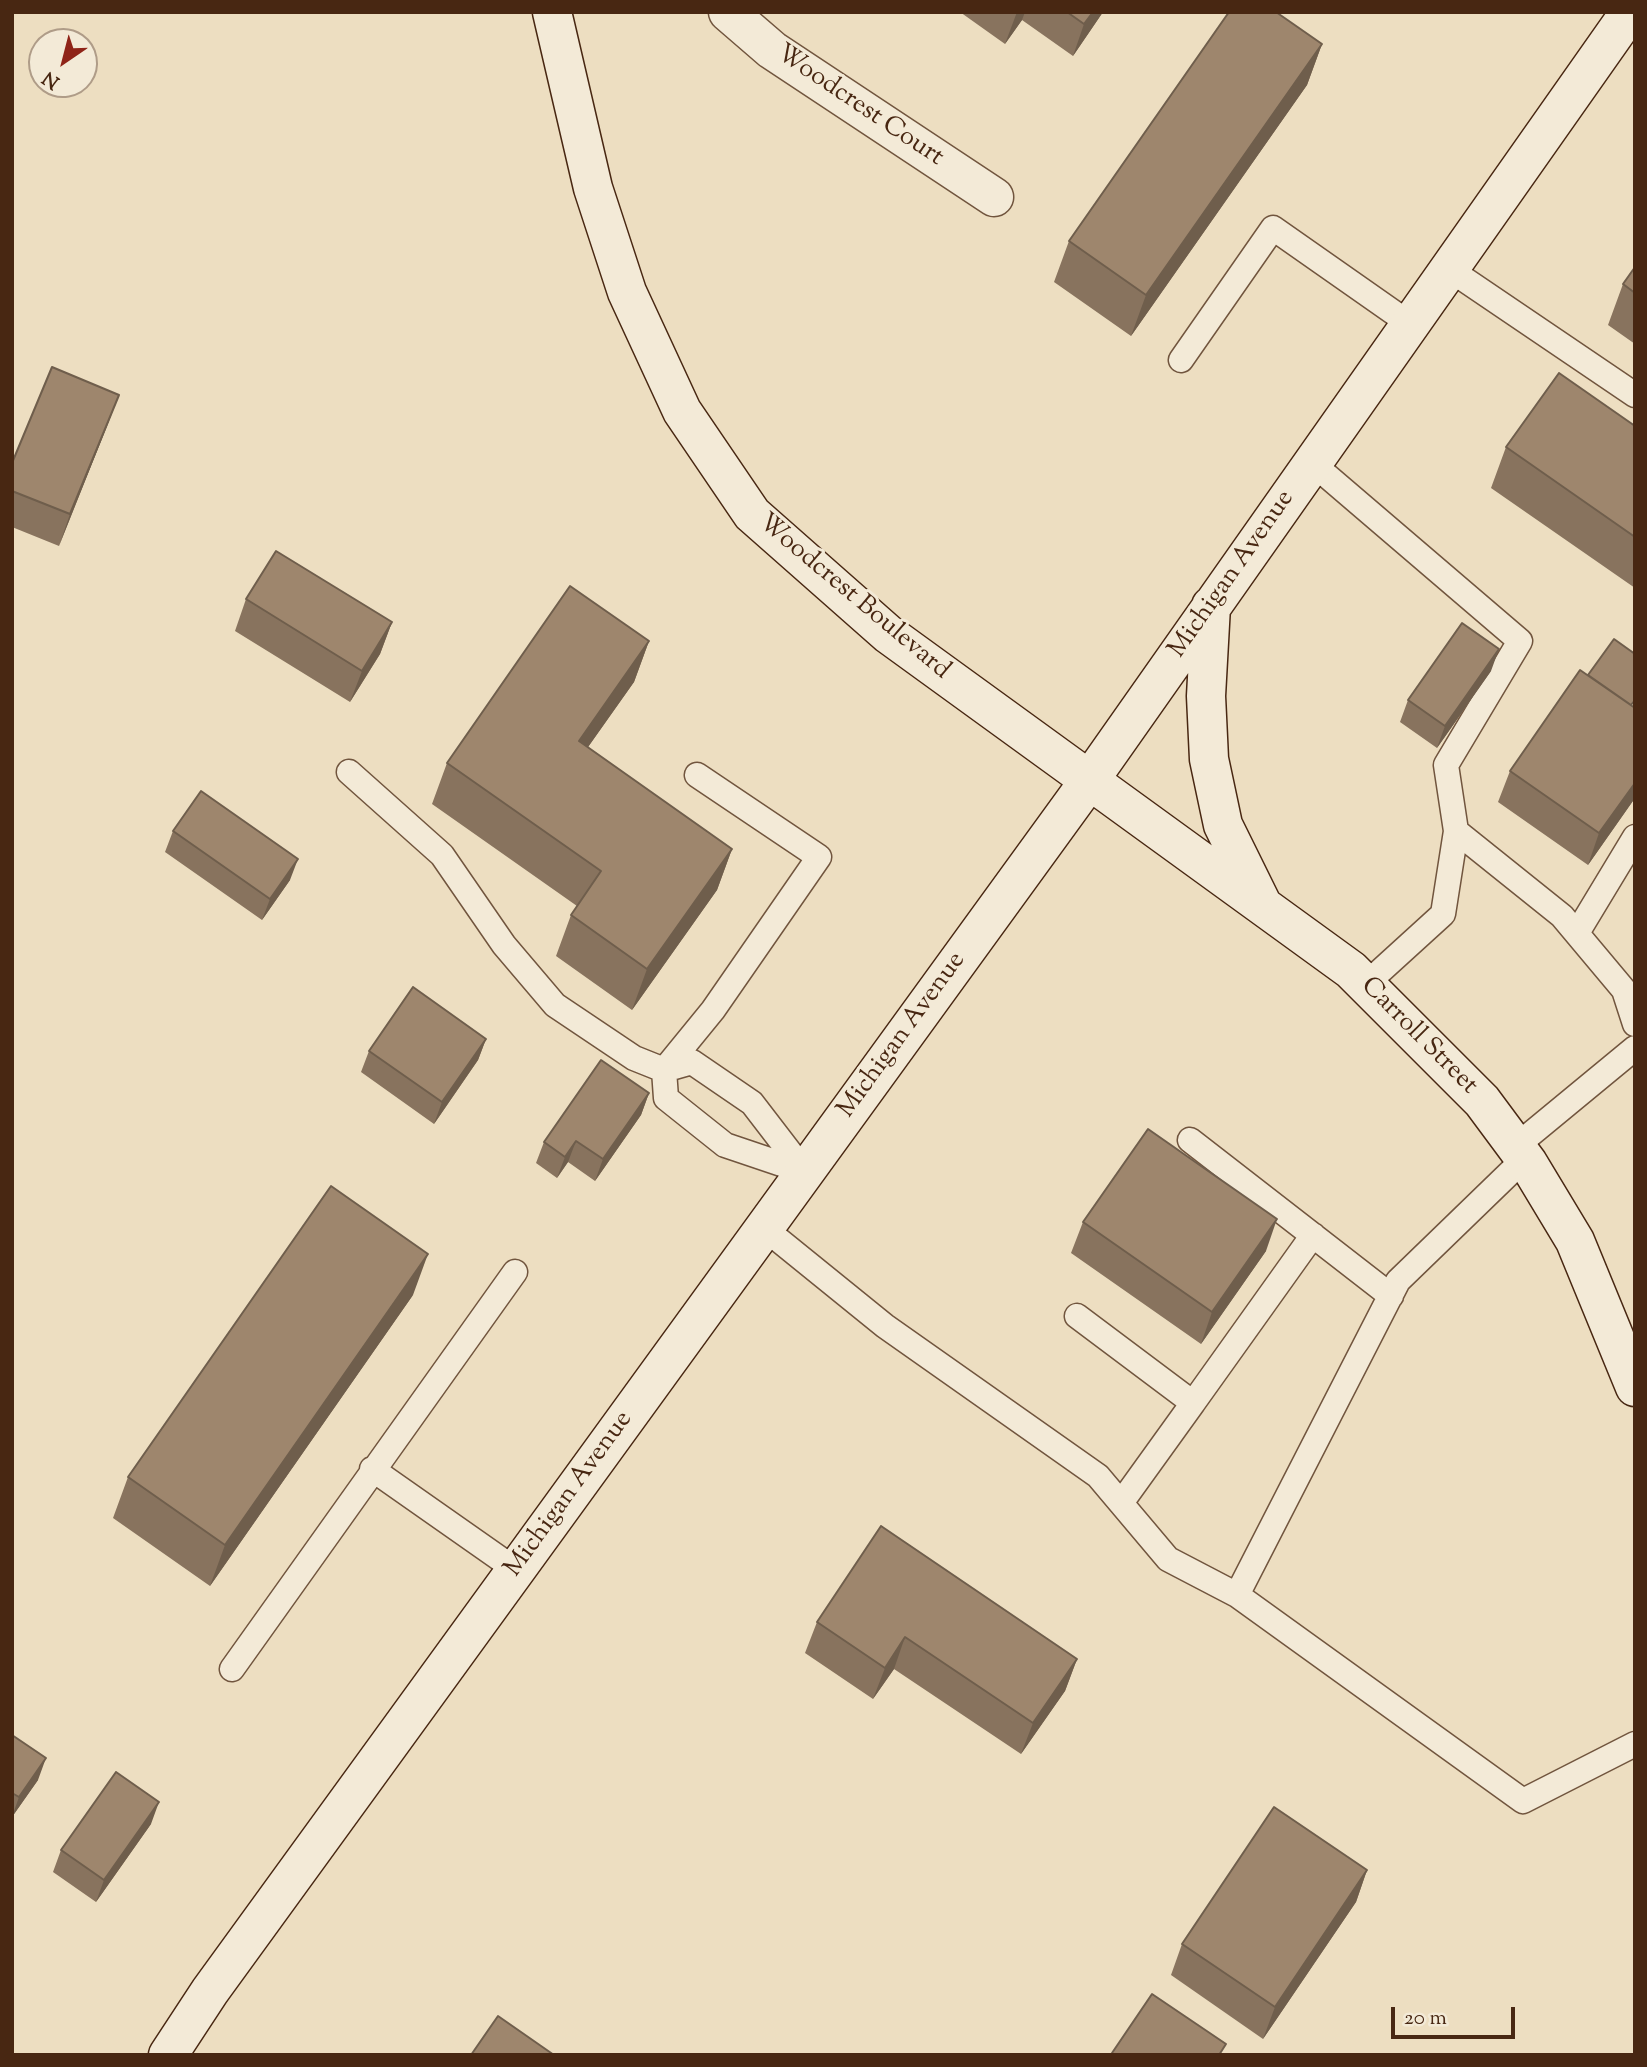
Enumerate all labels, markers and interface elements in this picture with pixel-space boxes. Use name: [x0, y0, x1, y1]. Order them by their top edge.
north arrow: [28, 28, 98, 98]
street label: Woodcrest Court: [769, 39, 949, 175]
text: N: [38, 64, 66, 94]
street label: Michigan Avenue: [1164, 485, 1302, 665]
street label: Woodcrest Boulevard: [750, 508, 956, 688]
street label: Michigan Avenue: [832, 947, 974, 1125]
street label: Carroll Street: [1353, 972, 1483, 1102]
street label: Michigan Avenue: [499, 1406, 641, 1584]
scale bar: [1395, 1994, 1519, 2038]
text: 20 m: [1404, 2004, 1447, 2034]

